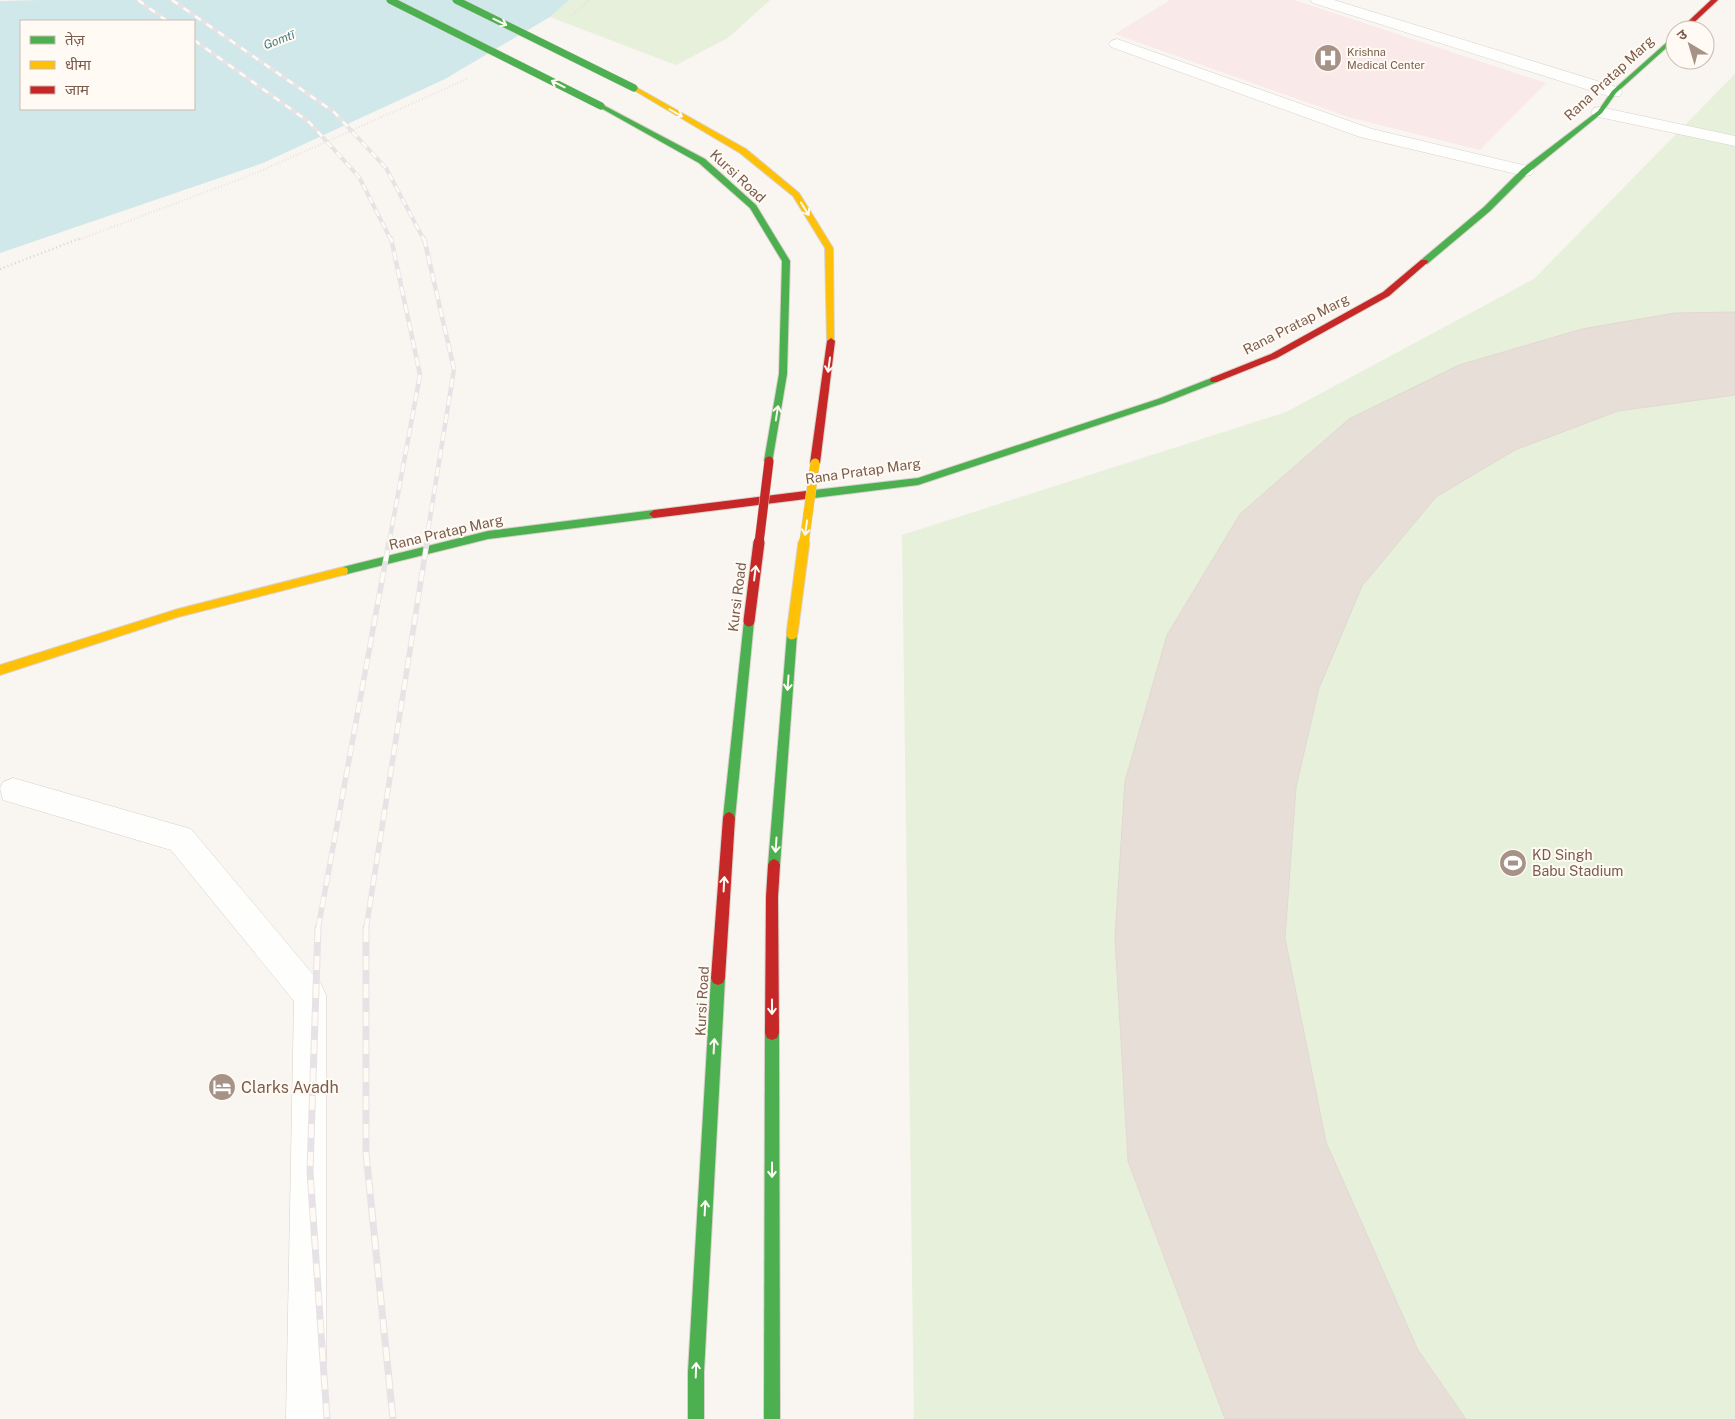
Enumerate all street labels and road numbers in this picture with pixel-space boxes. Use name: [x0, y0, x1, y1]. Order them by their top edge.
street label: Rana Pratap Marg: [1561, 32, 1657, 124]
street label: Kursi Road: [707, 146, 769, 206]
street label: Rana Pratap Marg: [1240, 290, 1352, 358]
street label: Rana Pratap Marg: [804, 455, 922, 487]
street label: Rana Pratap Marg: [387, 511, 505, 553]
street label: Kursi Road: [725, 561, 749, 633]
street label: Kursi Road: [692, 966, 712, 1036]

